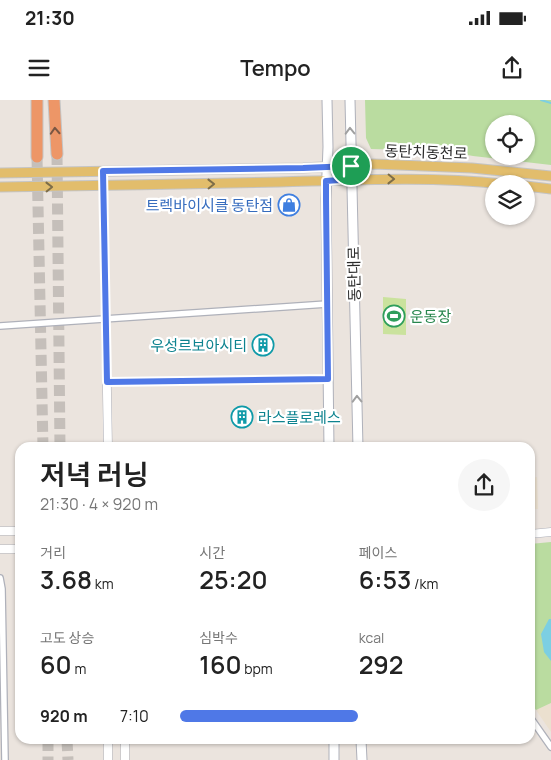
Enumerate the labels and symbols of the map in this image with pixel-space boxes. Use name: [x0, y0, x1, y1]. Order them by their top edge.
one-way arrow: [50, 126, 61, 134]
one-way arrow: [345, 127, 356, 135]
street label: 동탄치동천로: [384, 140, 468, 164]
pin: [330, 145, 372, 187]
one-way arrow: [388, 174, 395, 184]
one-way arrow: [207, 178, 215, 189]
one-way arrow: [45, 181, 53, 192]
shop icon: 트렉바이시클 동탄점: [277, 193, 301, 217]
place label: 트렉바이시클 동탄점: [146, 195, 273, 216]
street label: 동탄대로: [343, 246, 365, 302]
sports icon: 운동장: [382, 304, 406, 328]
place label: 운동장: [410, 306, 452, 327]
building icon: 우성르보아시티: [251, 333, 275, 357]
place label: 우성르보아시티: [150, 335, 247, 356]
one-way arrow: [351, 395, 362, 403]
building icon: 라스플로레스: [230, 405, 254, 429]
place label: 라스플로레스: [258, 407, 341, 428]

